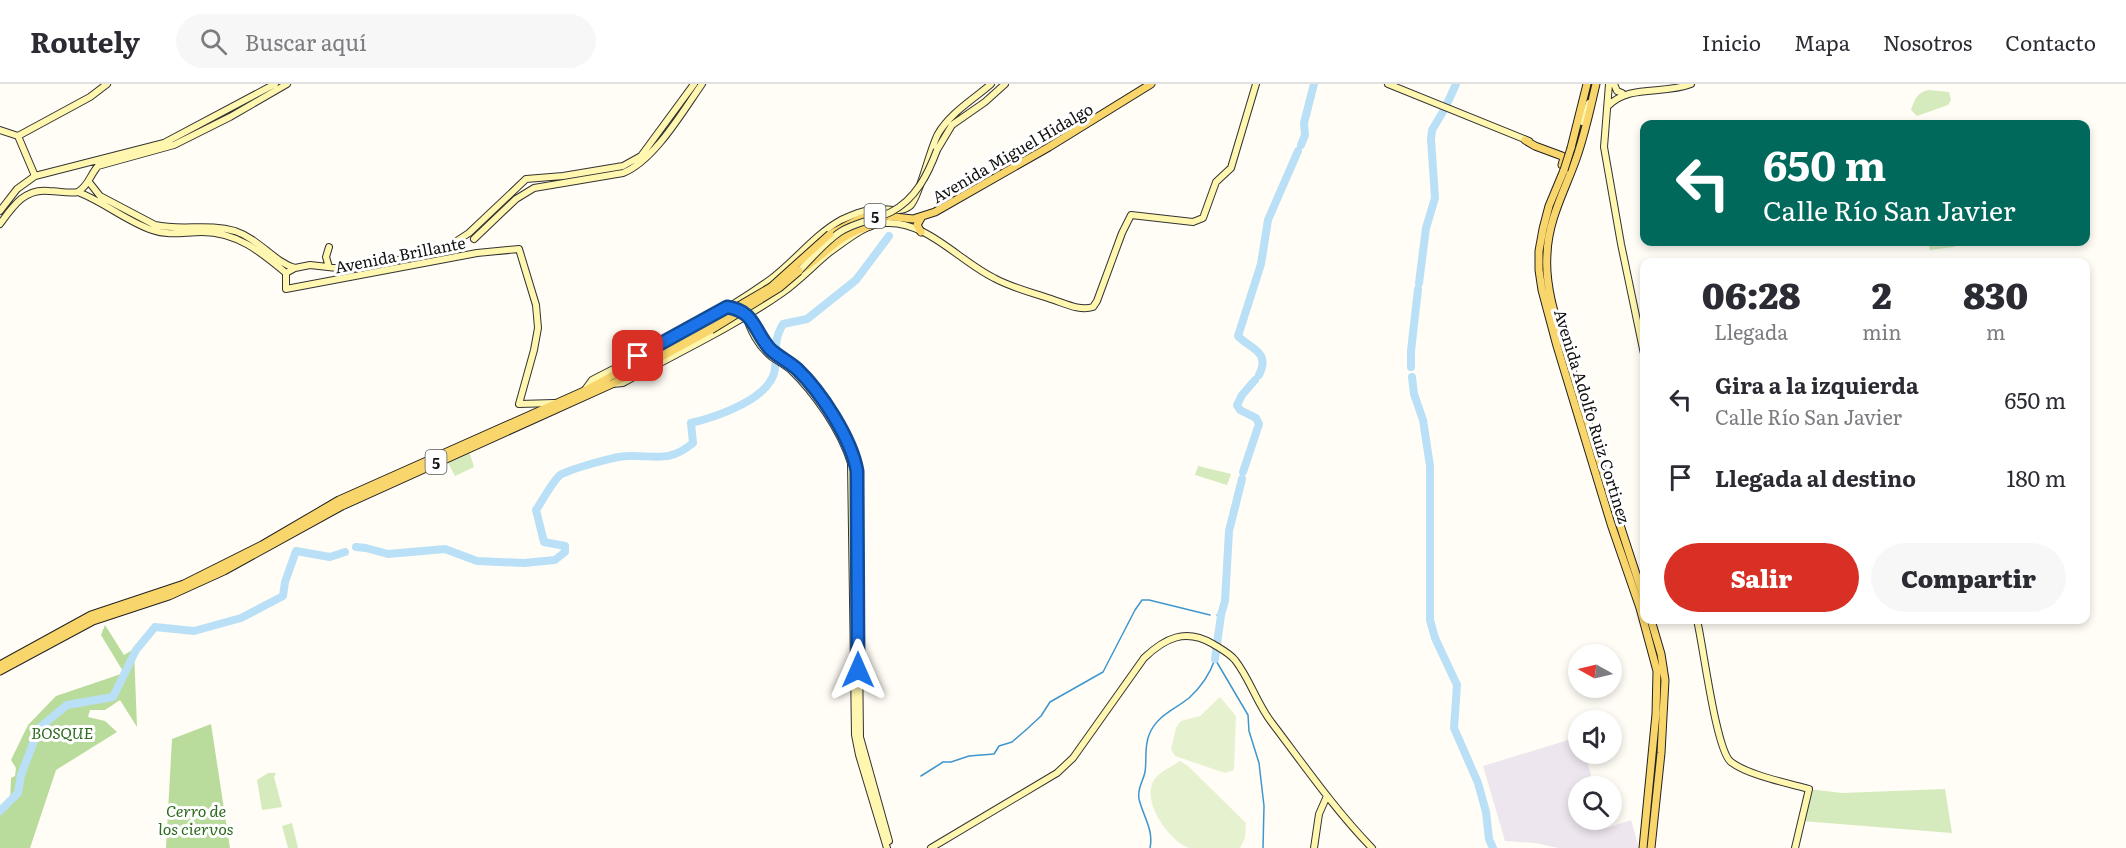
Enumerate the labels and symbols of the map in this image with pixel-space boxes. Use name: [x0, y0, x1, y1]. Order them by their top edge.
street label: Avenida Miguel Hidalgo: [927, 96, 1097, 208]
road number: 5: [864, 204, 886, 228]
street label: Avenida Brillante: [333, 230, 467, 278]
street label: Avenida Adolfo Ruiz Cortinez: [1549, 306, 1637, 526]
pin: [612, 330, 663, 381]
road number: 5: [426, 450, 446, 474]
position arrow: [826, 638, 890, 702]
north arrow: [1568, 644, 1622, 698]
park label: BOSQUE: [31, 720, 93, 744]
park label: Cerro de los ciervos: [158, 798, 234, 840]

